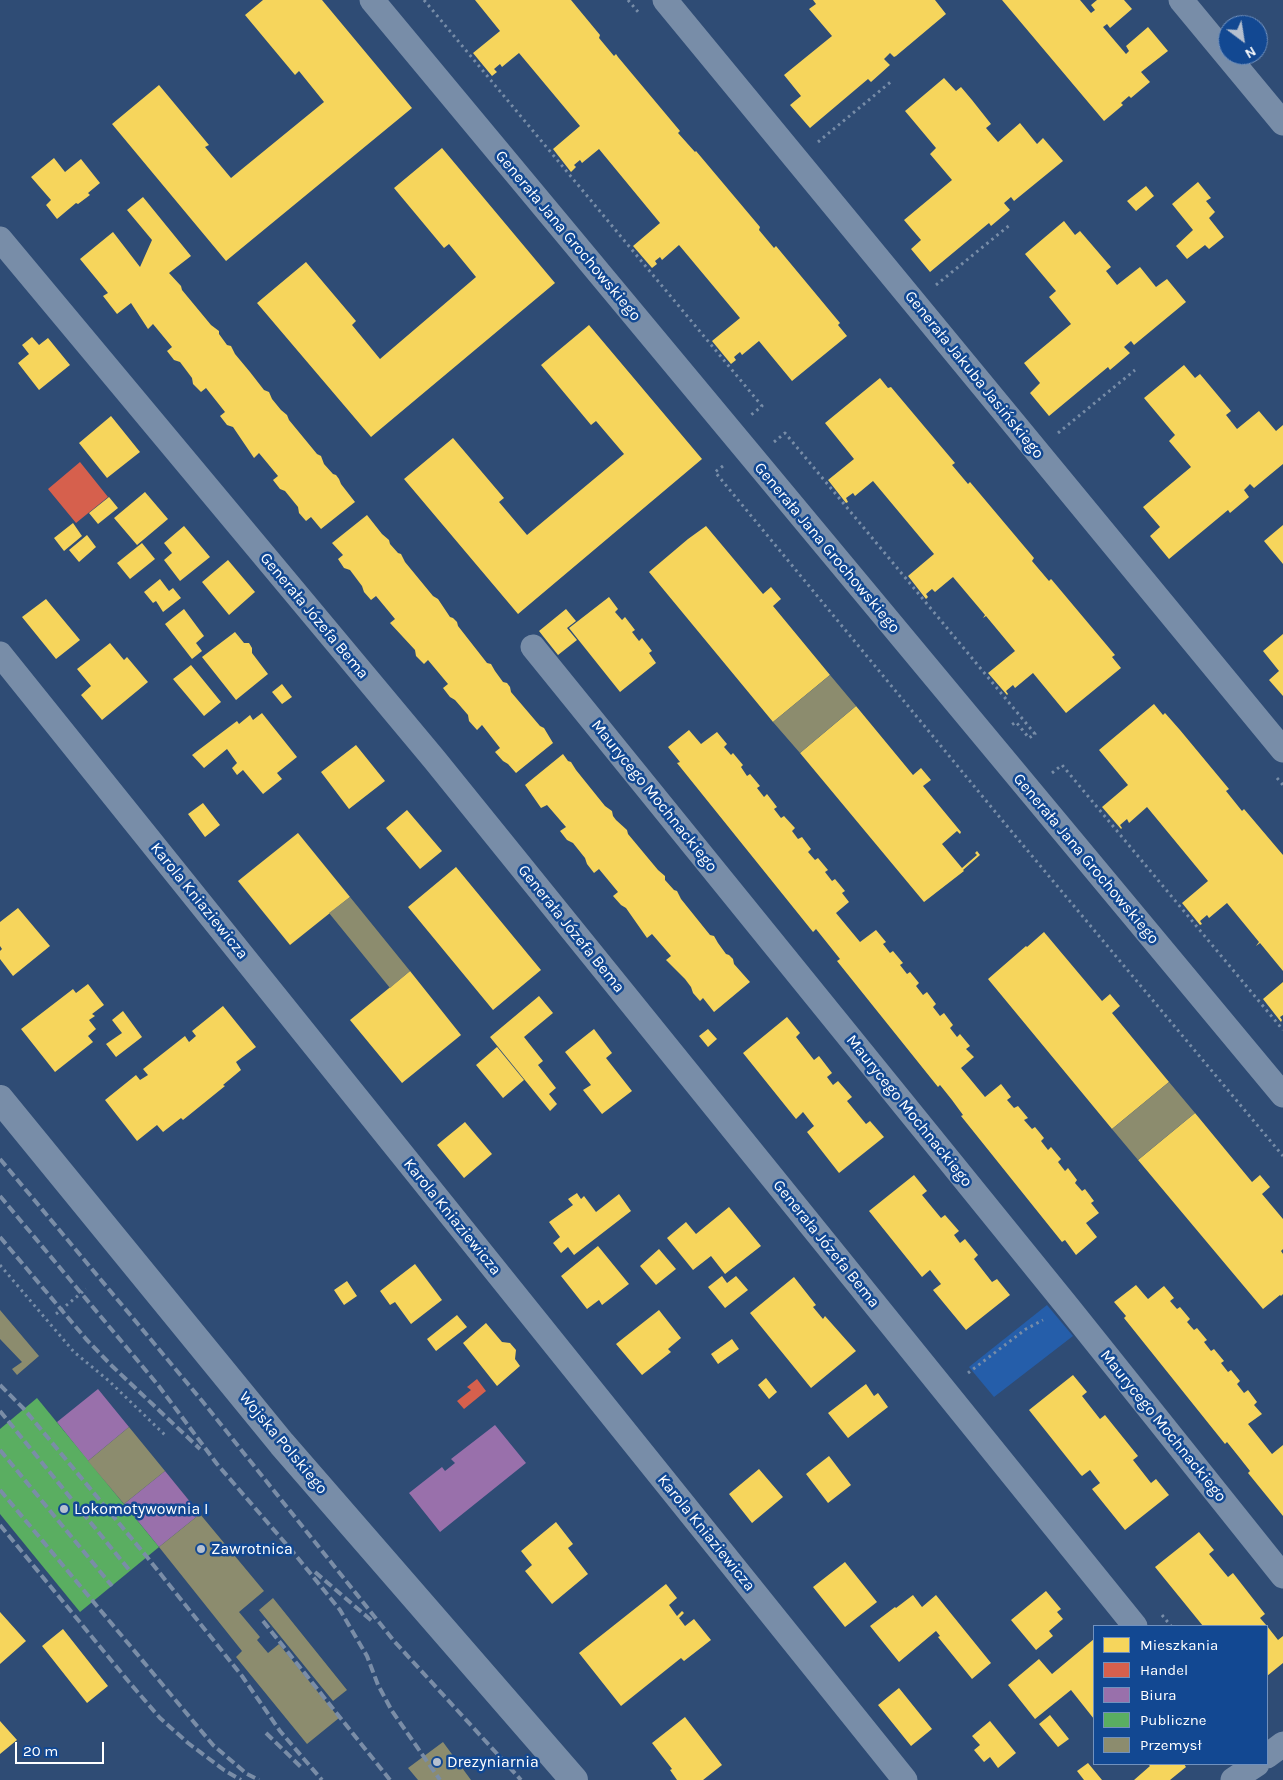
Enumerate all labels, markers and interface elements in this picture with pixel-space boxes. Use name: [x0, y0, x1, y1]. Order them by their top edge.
north arrow: [1218, 15, 1268, 65]
text: N: [1242, 43, 1259, 62]
street label: Generała Jana Grochowskiego: [491, 147, 645, 325]
street label: Generała Jakuba Jasińskiego: [900, 287, 1048, 463]
street label: Generała Jana Grochowskiego: [750, 459, 904, 637]
street label: Generała Józefa Bema: [256, 549, 372, 683]
street label: Maurycego Mochnackiego: [587, 716, 721, 876]
street label: Generała Jana Grochowskiego: [1009, 770, 1163, 948]
street label: Karola Kniaziewicza: [146, 839, 252, 963]
street label: Generała Józefa Bema: [513, 861, 629, 997]
street label: Maurycego Mochnackiego: [842, 1031, 976, 1191]
street label: Karola Kniaziewicza: [399, 1155, 505, 1279]
street label: Generała Józefa Bema: [768, 1176, 884, 1312]
street label: Maurycego Mochnackiego: [1096, 1346, 1230, 1506]
street label: Wojska Polskiego: [235, 1388, 331, 1498]
street label: Karola Kniaziewicza: [653, 1471, 759, 1595]
place label: Lokomotywownia I: [74, 1499, 209, 1519]
marker: Lokomotywownia I: [58, 1503, 70, 1515]
place label: Zawrotnica: [211, 1539, 293, 1559]
marker: Zawrotnica: [195, 1543, 207, 1555]
legend: [1093, 1625, 1268, 1765]
text: Mieszkania: [1140, 1636, 1218, 1654]
text: Handel: [1140, 1661, 1188, 1679]
text: Biura: [1140, 1686, 1177, 1704]
text: Publiczne: [1140, 1711, 1207, 1729]
scale bar: [18, 1732, 106, 1764]
text: Przemysł: [1140, 1736, 1202, 1754]
text: 20 m: [23, 1742, 58, 1760]
place label: Drezyniarnia: [447, 1752, 539, 1772]
marker: Drezyniarnia: [431, 1756, 443, 1768]

